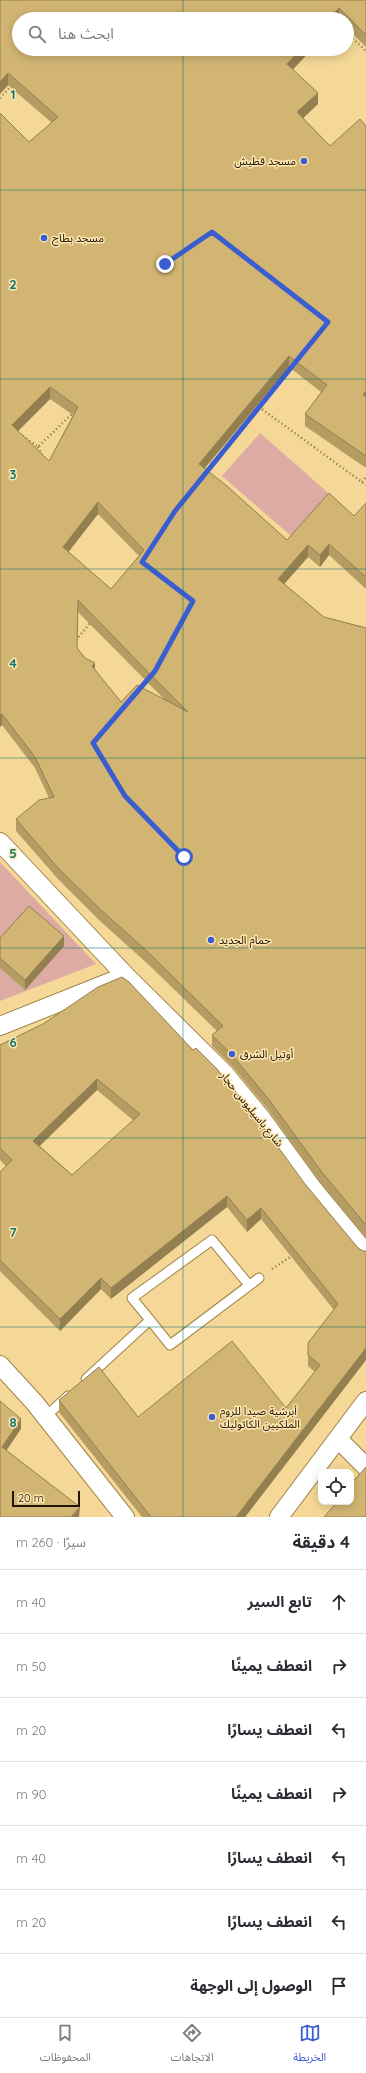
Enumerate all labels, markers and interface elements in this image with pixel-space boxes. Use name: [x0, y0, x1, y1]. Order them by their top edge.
search box: [12, 12, 354, 56]
icon: search: [26, 23, 48, 45]
text: ابحث هنا: [58, 24, 114, 43]
text: 1: [10, 86, 16, 102]
place label: مسجد قطيش: [234, 154, 296, 168]
marker: مسجد قطيش: [299, 156, 309, 166]
place label: مسجد بطاح: [52, 231, 104, 246]
marker: مسجد بطاح: [39, 233, 49, 243]
route end: [156, 255, 174, 273]
text: 2: [9, 276, 17, 292]
text: 3: [10, 466, 17, 482]
text: 4: [9, 655, 17, 671]
text: 5: [9, 845, 17, 861]
route start: [175, 848, 193, 866]
place label: حمام الجديد: [219, 933, 271, 948]
marker: حمام الجديد: [206, 935, 216, 945]
text: 6: [9, 1034, 17, 1050]
place label: أوتيل الشرق: [240, 1047, 294, 1061]
marker: أوتيل الشرق: [227, 1049, 237, 1059]
street label: شارع باسيليوس حجار: [216, 1068, 287, 1150]
text: 7: [9, 1224, 17, 1240]
place label: أبرشية صيدا للروم الملكيين الكاثوليك: [220, 1404, 300, 1431]
marker: أبرشية صيدا للروم الملكيين الكاثوليك: [207, 1412, 217, 1422]
text: 8: [9, 1414, 17, 1430]
map controls: [318, 1469, 354, 1505]
button: locate: [318, 1469, 354, 1505]
scale bar: [12, 1489, 80, 1508]
text: 20 m: [18, 1491, 44, 1505]
text: 4 دقيقة: [292, 1531, 350, 1552]
text: سيرًا · 260 m: [16, 1534, 86, 1550]
icon: ahead: [328, 1591, 350, 1613]
text: تابع السير: [248, 1592, 312, 1611]
text: 40 m: [16, 1594, 46, 1610]
icon: right: [328, 1655, 350, 1677]
text: انعطف يمينًا: [231, 1656, 312, 1675]
text: 50 m: [16, 1658, 46, 1674]
icon: left: [328, 1719, 350, 1741]
text: انعطف يسارًا: [227, 1720, 312, 1739]
text: 20 m: [16, 1722, 46, 1738]
icon: right: [328, 1783, 350, 1805]
text: انعطف يمينًا: [231, 1784, 312, 1803]
text: 90 m: [16, 1786, 46, 1802]
icon: left: [328, 1847, 350, 1869]
text: انعطف يسارًا: [227, 1848, 312, 1867]
text: 40 m: [16, 1850, 46, 1866]
icon: left: [328, 1911, 350, 1933]
text: انعطف يسارًا: [227, 1912, 312, 1931]
text: 20 m: [16, 1914, 46, 1930]
icon: arrive: [328, 1975, 350, 1997]
text: الوصول إلى الوجهة: [190, 1976, 312, 1995]
tab: المحفوظات: [40, 2022, 91, 2069]
tab: الاتجاهات: [171, 2022, 214, 2069]
tab: الخريطة: [293, 2022, 326, 2069]

